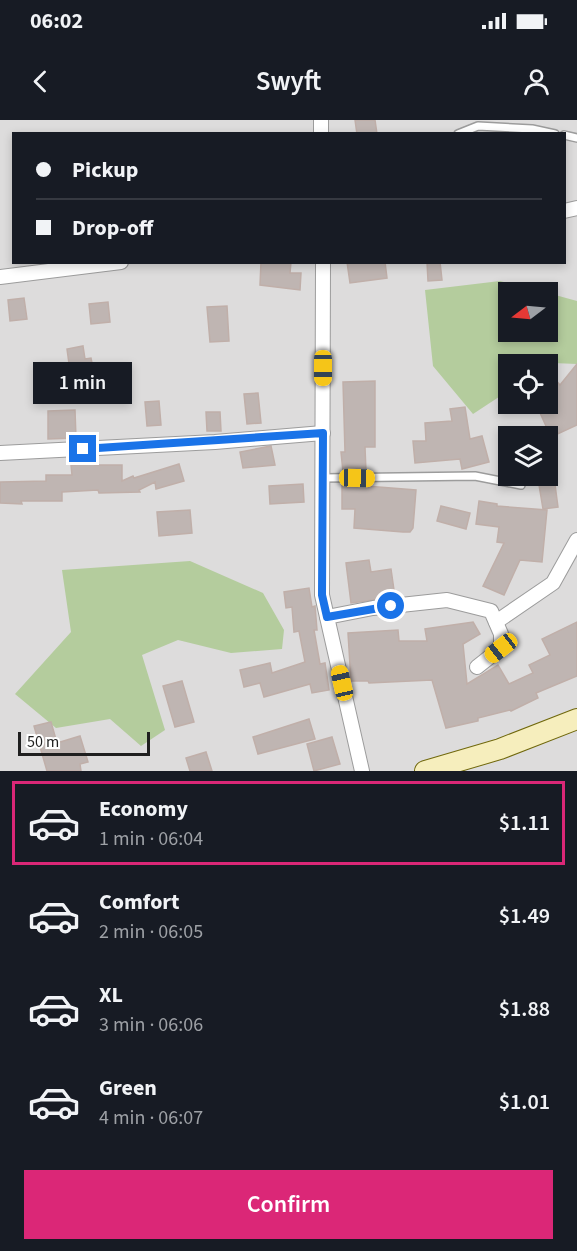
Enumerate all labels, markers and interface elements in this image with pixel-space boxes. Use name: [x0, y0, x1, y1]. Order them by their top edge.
text: 06:02: [30, 5, 83, 37]
text: Swyft: [256, 62, 321, 101]
icon: back: [24, 65, 57, 98]
icon: person: [520, 65, 553, 98]
text: Pickup: [72, 154, 138, 186]
text: Drop-off: [72, 212, 153, 244]
north arrow: [498, 282, 558, 342]
map controls: [498, 282, 558, 486]
car: [314, 350, 332, 386]
button: locate: [498, 354, 558, 414]
callout: 1 min: [34, 362, 132, 404]
text: 1 min: [59, 369, 106, 397]
button: layers: [498, 426, 558, 486]
route end: [69, 435, 96, 462]
car: [339, 469, 375, 487]
route start: [377, 592, 404, 619]
car: [481, 630, 521, 666]
car: [329, 663, 355, 703]
scale bar: [18, 729, 150, 756]
text: 50 m: [27, 731, 59, 753]
text: Economy: [99, 793, 188, 825]
icon: car: [27, 796, 81, 850]
text: $1.11: [499, 807, 550, 839]
text: 1 min · 06:04: [99, 825, 203, 853]
text: Comfort: [99, 886, 180, 918]
icon: car: [27, 889, 81, 943]
text: $1.49: [499, 900, 550, 932]
text: 2 min · 06:05: [99, 918, 203, 946]
text: XL: [99, 979, 123, 1011]
icon: car: [27, 982, 81, 1036]
text: $1.88: [499, 993, 550, 1025]
text: 3 min · 06:06: [99, 1011, 203, 1039]
text: Green: [99, 1072, 157, 1104]
icon: car: [27, 1075, 81, 1129]
text: $1.01: [499, 1086, 550, 1118]
text: 4 min · 06:07: [99, 1104, 203, 1132]
button: Confirm: [24, 1170, 553, 1239]

